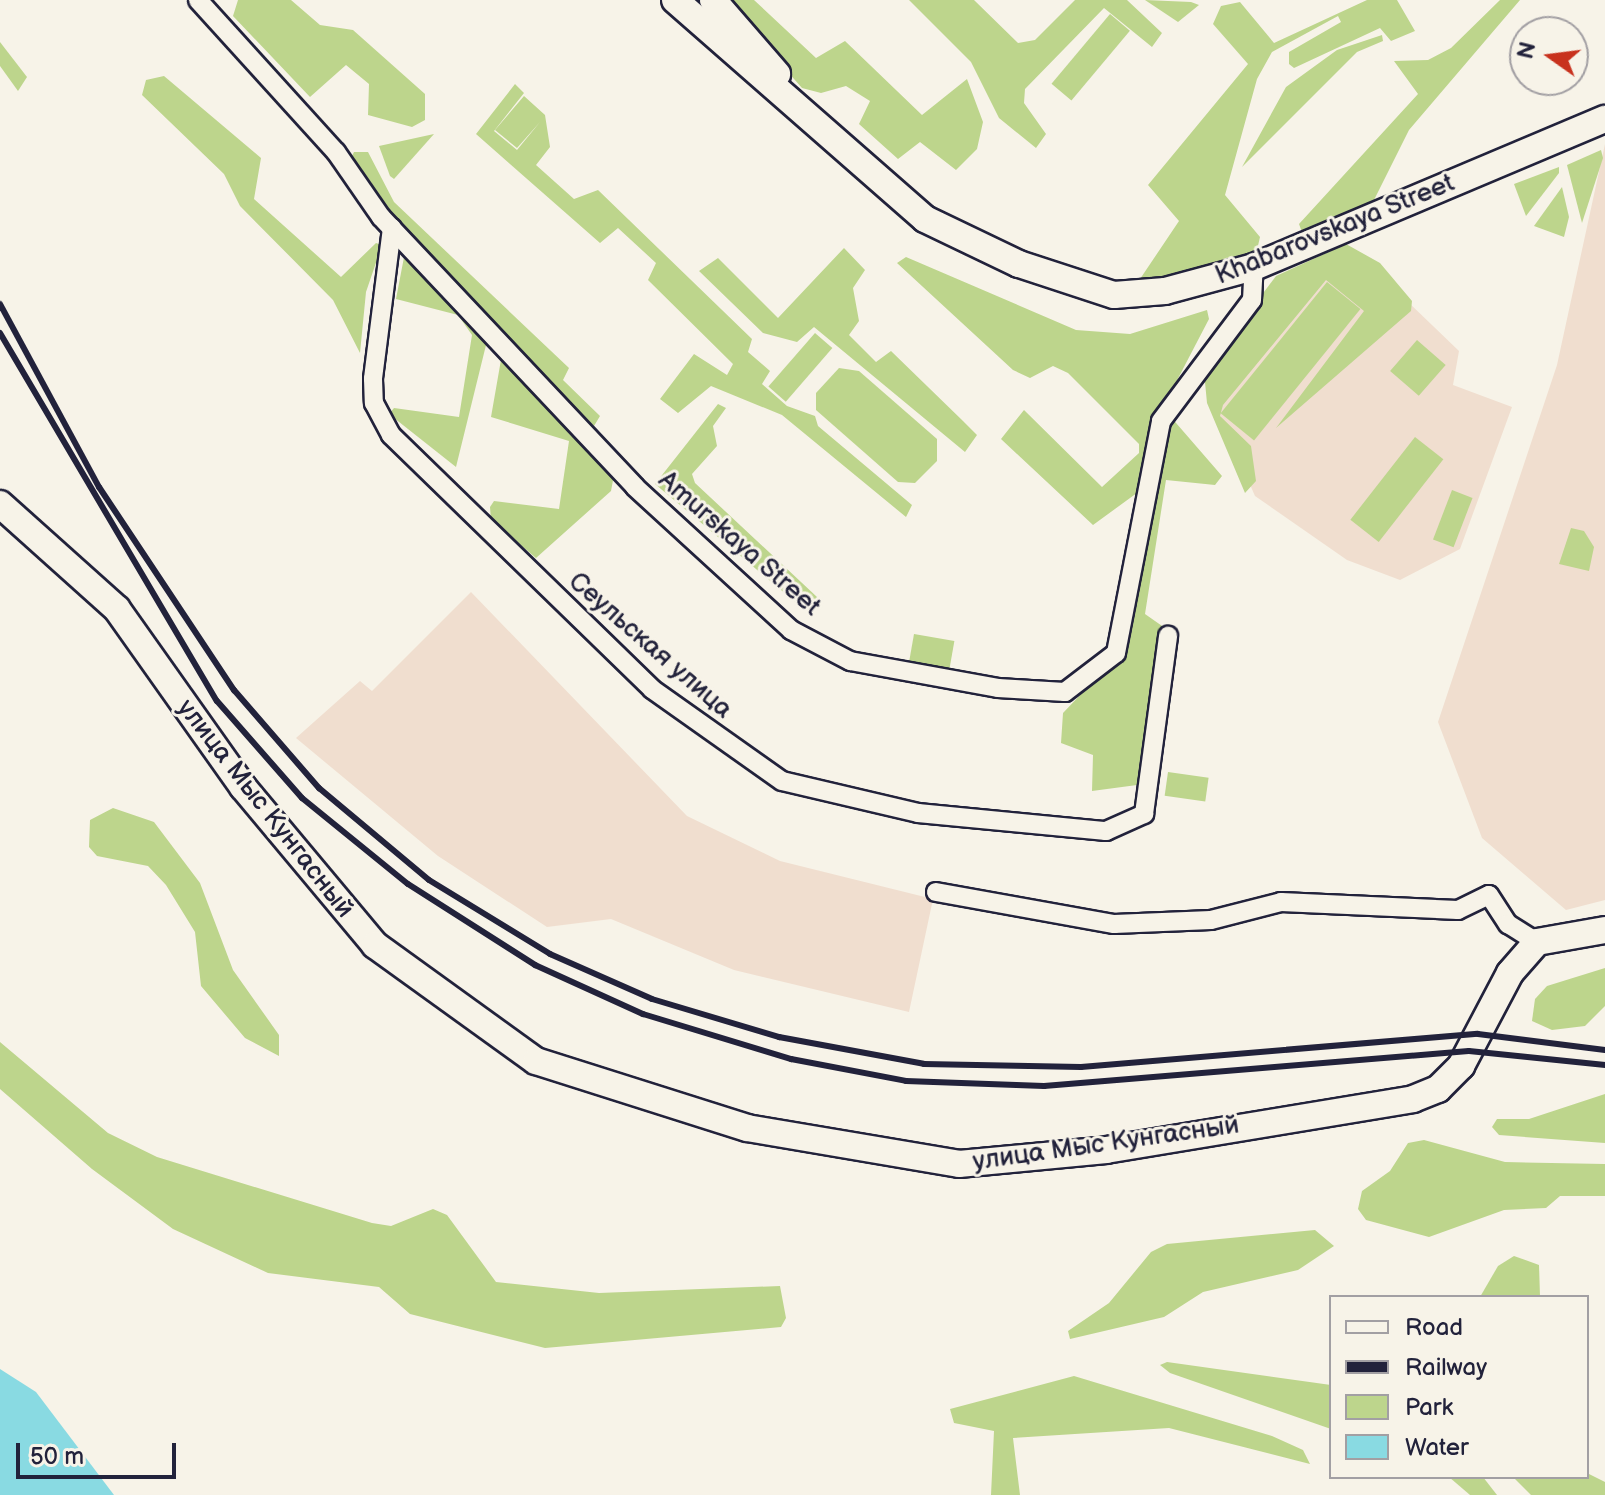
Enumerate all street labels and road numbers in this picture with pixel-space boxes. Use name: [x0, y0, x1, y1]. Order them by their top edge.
street label: Khabarovskaya Street: [1211, 168, 1459, 292]
street label: Amurskaya Street: [651, 465, 827, 623]
street label: Сеульская улица: [562, 566, 738, 726]
street label: улица Мыс Кунгасный: [170, 694, 360, 924]
street label: улица Мыс Кунгасный: [971, 1110, 1241, 1178]

